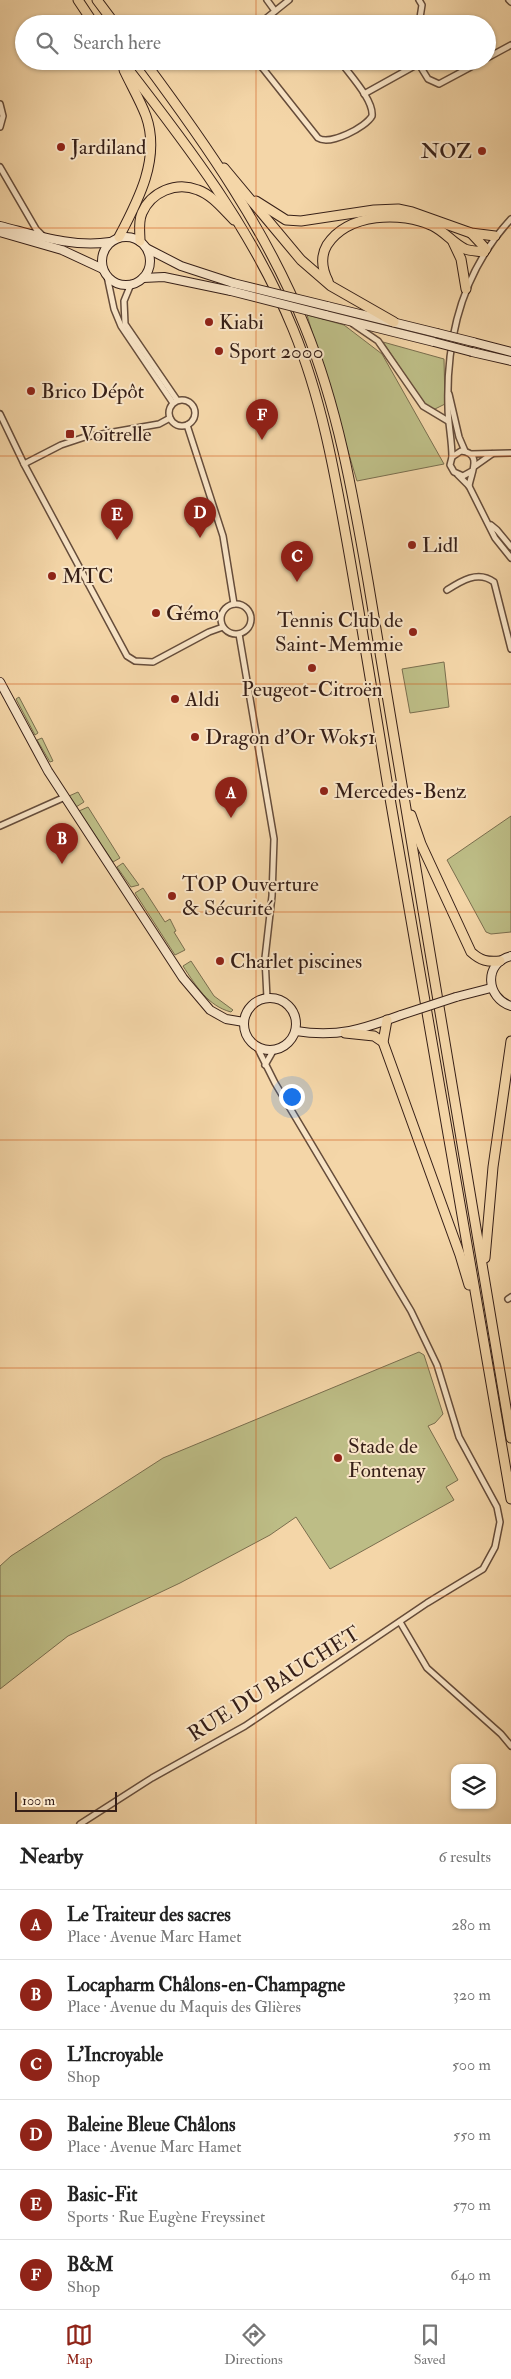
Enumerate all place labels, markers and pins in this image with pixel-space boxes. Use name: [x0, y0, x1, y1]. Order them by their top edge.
place label: Jardiland: [70, 134, 147, 161]
place label: NOZ: [421, 138, 472, 165]
marker: Jardiland: [55, 141, 67, 153]
marker: NOZ: [476, 145, 488, 157]
place label: Kiabi: [219, 309, 264, 336]
marker: Kiabi: [203, 316, 215, 328]
place label: Sport 2000: [229, 338, 323, 365]
marker: Sport 2000: [213, 345, 225, 357]
place label: Brico Dépôt: [41, 378, 144, 405]
marker: Brico Dépôt: [25, 385, 37, 397]
pin: F: [246, 399, 278, 440]
place label: Voitrelle: [80, 421, 152, 448]
marker: Voitrelle: [64, 428, 76, 440]
pin: D: [184, 497, 216, 538]
pin: E: [101, 499, 133, 540]
place label: Lidl: [422, 532, 459, 559]
marker: Lidl: [406, 539, 418, 551]
pin: C: [281, 541, 313, 582]
place label: MTC: [62, 563, 113, 590]
marker: MTC: [46, 570, 58, 582]
place label: Gémo: [166, 600, 219, 627]
marker: Gémo: [150, 607, 162, 619]
place label: Tennis Club de Saint-Memmie: [275, 607, 403, 658]
marker: Tennis Club de Saint-Memmie: [407, 626, 419, 638]
marker: Peugeot-Citroën: [306, 662, 318, 674]
place label: Peugeot-Citroën: [241, 676, 383, 703]
place label: Aldi: [184, 686, 220, 713]
marker: Aldi: [169, 693, 181, 705]
place label: Dragon d'Or Wok51: [205, 724, 376, 751]
marker: Dragon d'Or Wok51: [189, 731, 201, 743]
pin: A: [215, 777, 247, 818]
place label: Mercedes-Benz: [334, 778, 466, 805]
marker: Mercedes-Benz: [318, 785, 330, 797]
pin: B: [46, 823, 78, 864]
place label: TOP Ouverture & Sécurité: [182, 871, 319, 922]
marker: TOP Ouverture & Sécurité: [166, 890, 178, 902]
place label: Charlet piscines: [230, 948, 362, 975]
marker: Charlet piscines: [214, 955, 226, 967]
place label: Stade de Fontenay: [348, 1433, 426, 1484]
marker: Stade de Fontenay: [332, 1452, 344, 1464]

